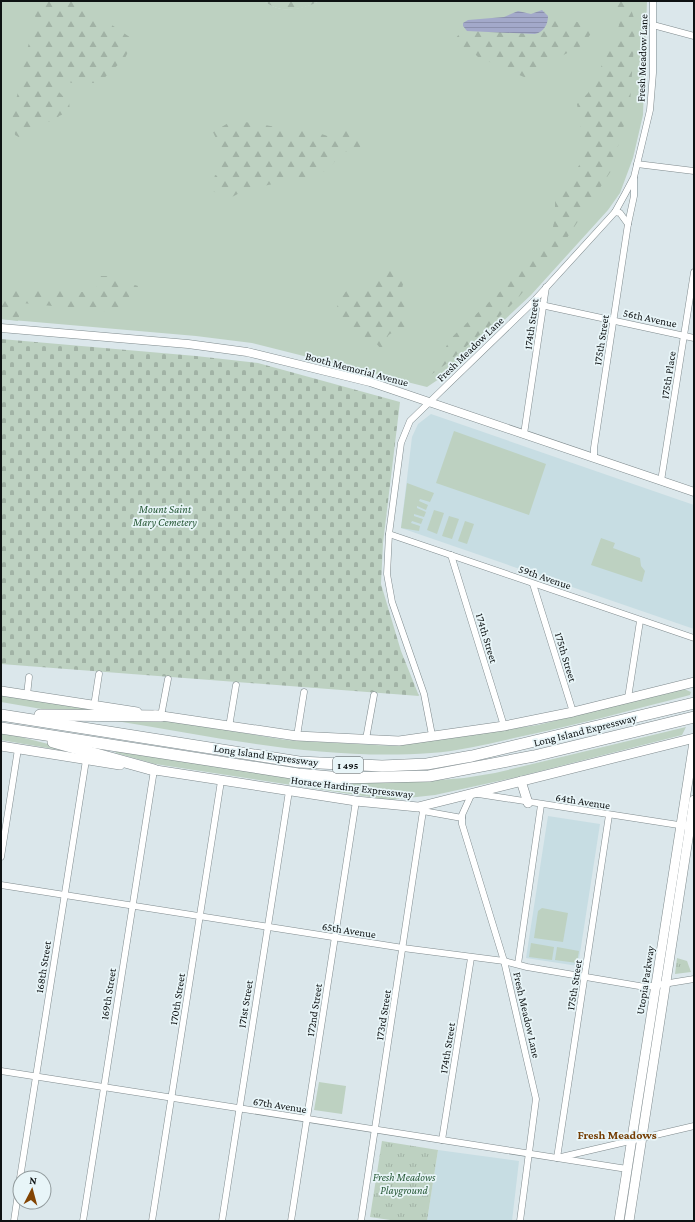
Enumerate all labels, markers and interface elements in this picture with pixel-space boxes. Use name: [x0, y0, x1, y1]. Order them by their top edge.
street label: Fresh Meadow Lane: [634, 14, 650, 102]
street label: 174th Street: [521, 297, 541, 350]
street label: 56th Avenue: [622, 306, 678, 330]
street label: 175th Street: [591, 313, 611, 366]
street label: Fresh Meadow Lane: [434, 314, 506, 384]
street label: Booth Memorial Avenue: [304, 349, 410, 389]
street label: 175th Place: [658, 350, 678, 400]
park label: Mount Saint Mary Cemetery: [132, 503, 197, 529]
street label: 59th Avenue: [517, 562, 573, 592]
street label: 174th Street: [474, 612, 500, 665]
street label: 175th Street: [553, 631, 579, 684]
street label: Long Island Expressway: [532, 711, 639, 750]
street label: Long Island Expressway: [213, 742, 320, 769]
road number: I 495: [333, 757, 363, 773]
street label: Horace Harding Expressway: [290, 774, 415, 802]
street label: 64th Avenue: [555, 791, 611, 811]
street label: 65th Avenue: [321, 920, 377, 940]
street label: 168th Street: [33, 940, 53, 994]
street label: Utopia Parkway: [634, 944, 657, 1015]
street label: 175th Street: [564, 958, 584, 1011]
street label: 169th Street: [98, 967, 118, 1021]
street label: Fresh Meadow Lane: [511, 971, 543, 1059]
street label: 170th Street: [167, 972, 187, 1026]
street label: 171st Street: [235, 979, 255, 1029]
street label: 172nd Street: [304, 982, 324, 1037]
street label: 173rd Street: [373, 988, 393, 1041]
street label: 174th Street: [437, 1021, 457, 1074]
street label: 67th Avenue: [252, 1095, 308, 1115]
district label: Fresh Meadows: [577, 1128, 657, 1142]
north arrow: [12, 1170, 52, 1210]
park label: Fresh Meadows Playground: [373, 1171, 436, 1197]
text: N: [29, 1174, 38, 1186]

